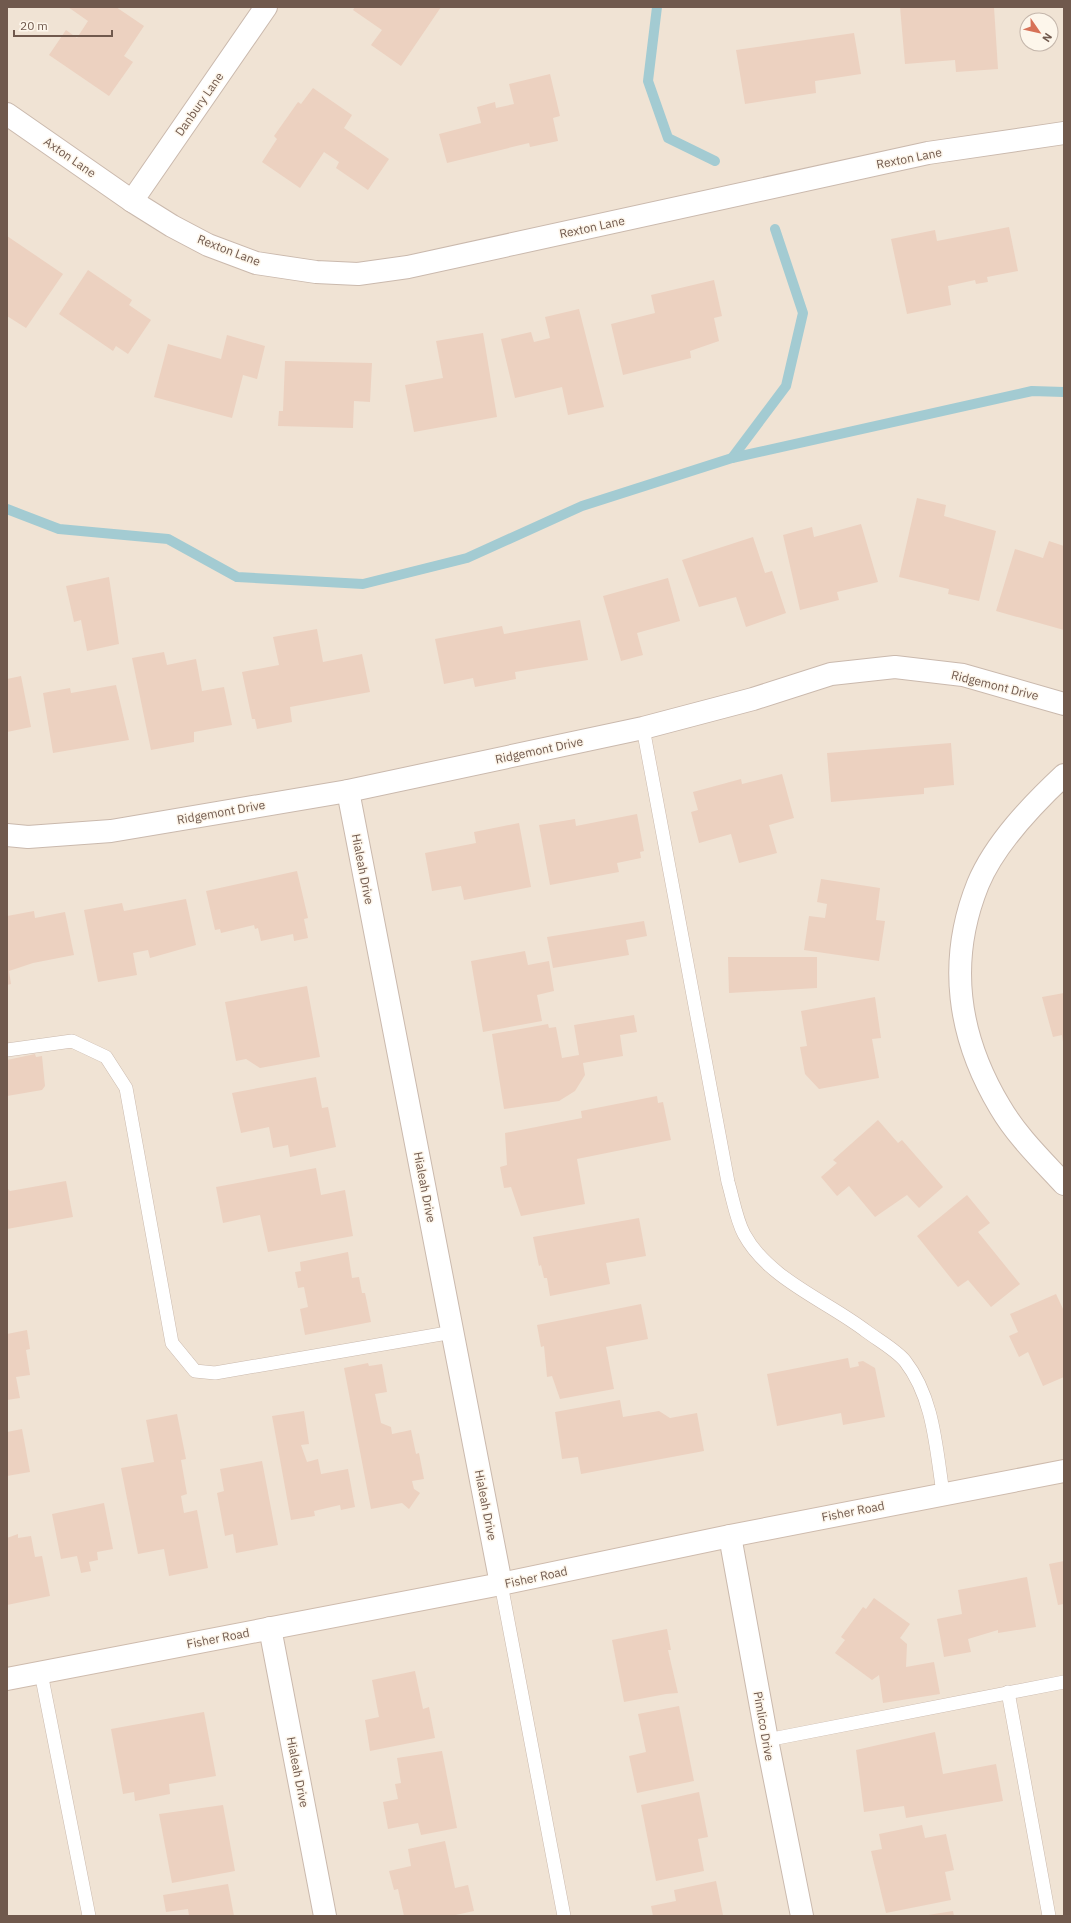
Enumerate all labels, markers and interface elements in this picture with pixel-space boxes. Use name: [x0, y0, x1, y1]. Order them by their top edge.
scale bar: [14, 12, 112, 38]
north arrow: [1019, 12, 1059, 52]
text: 20 m: [20, 18, 48, 33]
text: N: [1039, 30, 1055, 45]
street label: Danbury Lane: [172, 69, 227, 139]
street label: Axton Lane: [41, 134, 99, 181]
street label: Rexton Lane: [875, 144, 943, 172]
street label: Rexton Lane: [558, 213, 626, 241]
street label: Rexton Lane: [195, 231, 263, 269]
street label: Ridgemont Drive: [950, 667, 1041, 703]
street label: Ridgemont Drive: [494, 733, 585, 767]
street label: Ridgemont Drive: [176, 797, 267, 827]
street label: Hialeah Drive: [349, 832, 377, 906]
street label: Hialeah Drive: [411, 1150, 439, 1224]
street label: Hialeah Drive: [472, 1468, 500, 1542]
street label: Fisher Road: [820, 1498, 886, 1524]
street label: Fisher Road: [503, 1563, 569, 1591]
street label: Fisher Road: [185, 1625, 251, 1651]
street label: Pimlico Drive: [751, 1690, 778, 1762]
street label: Hialeah Drive: [284, 1735, 312, 1809]

